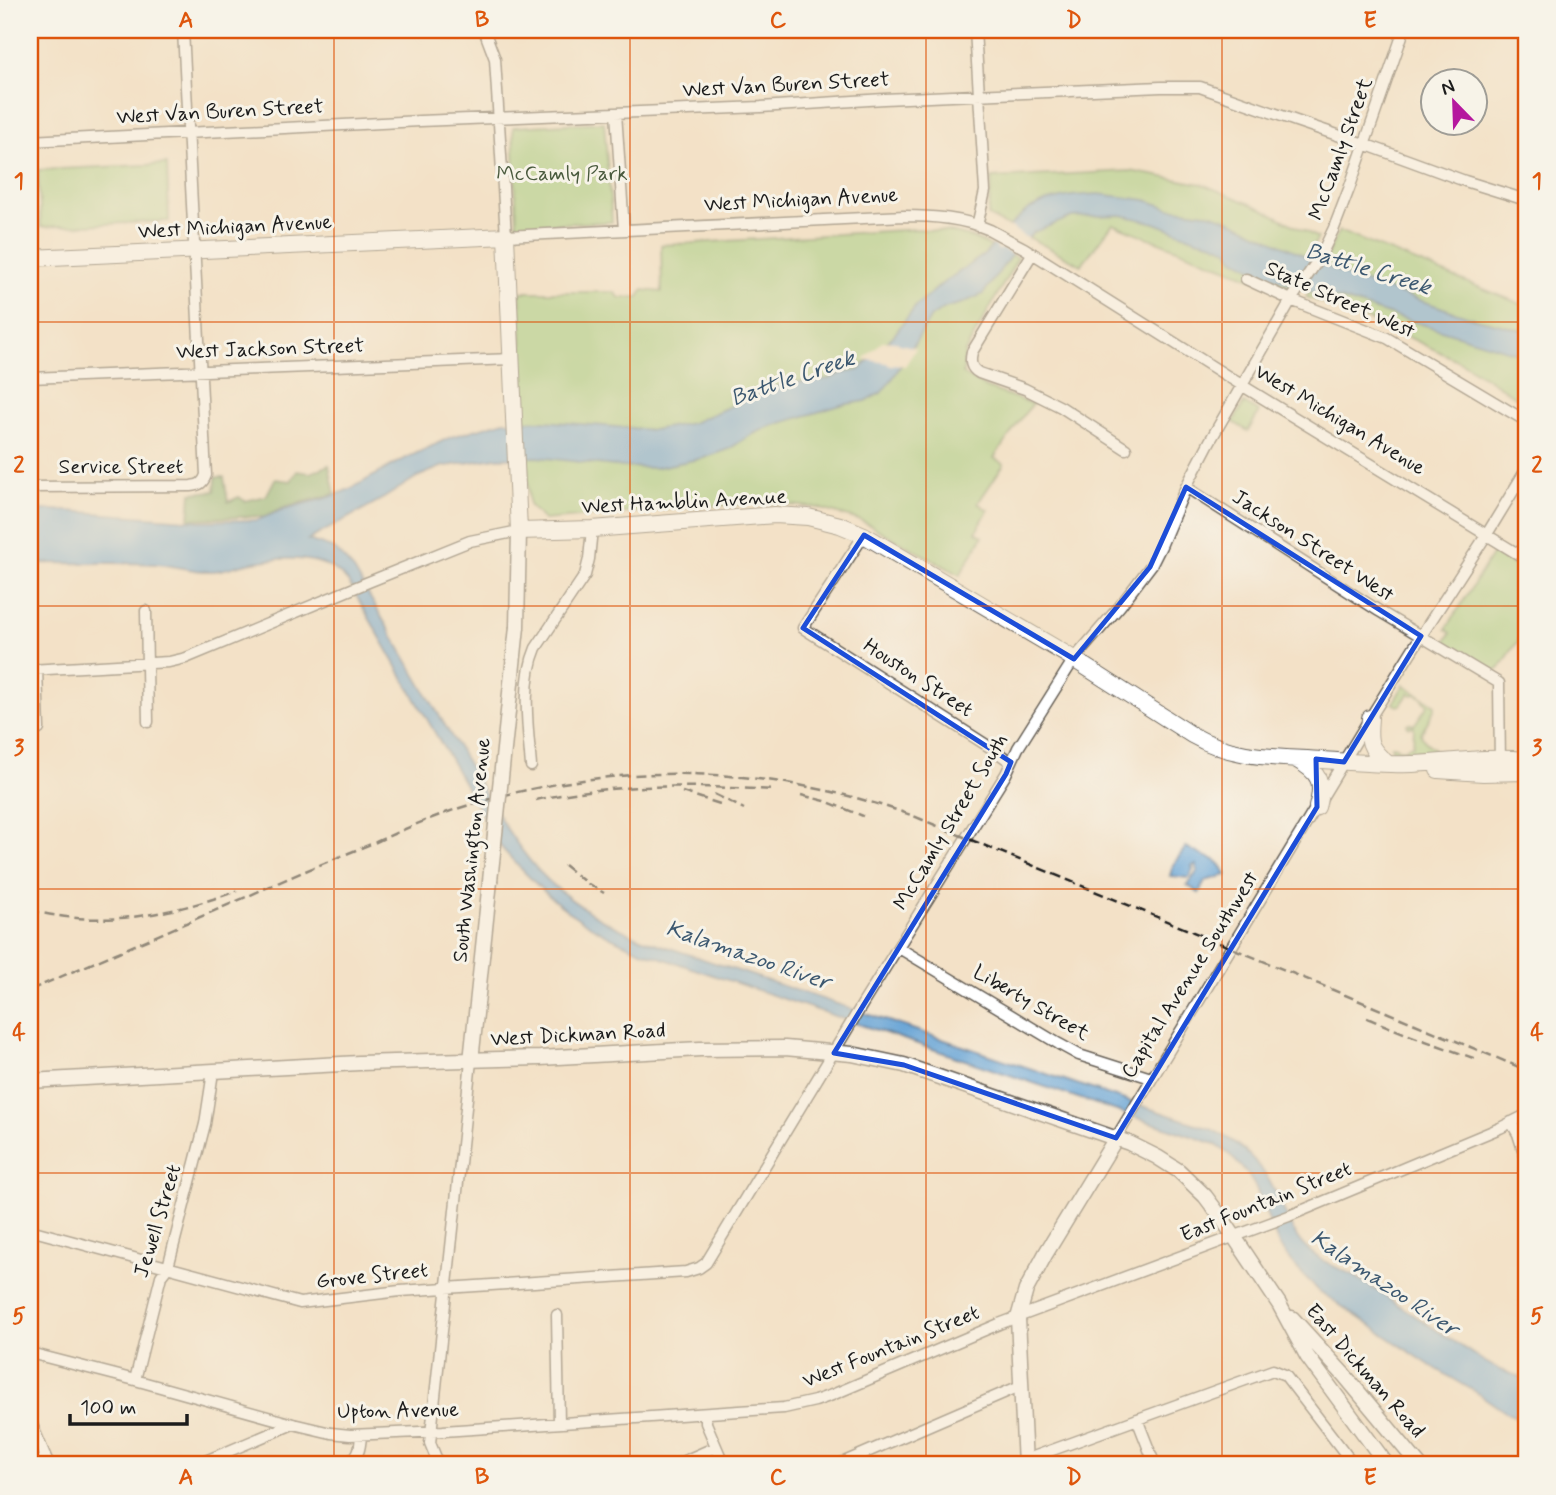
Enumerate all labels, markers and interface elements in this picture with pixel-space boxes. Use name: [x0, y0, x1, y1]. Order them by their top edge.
text: A: [178, 6, 194, 36]
text: B: [475, 6, 490, 36]
text: C: [770, 6, 787, 36]
text: D: [1066, 6, 1082, 36]
text: E: [1363, 6, 1377, 36]
street label: West Van Buren Street: [682, 66, 890, 104]
north arrow: [1420, 66, 1490, 136]
street label: McCamly Street: [1302, 73, 1380, 224]
text: N: [1437, 74, 1459, 102]
street label: West Van Buren Street: [116, 93, 324, 131]
park label: McCamly Park: [496, 160, 628, 188]
text: 1: [14, 167, 24, 197]
text: 1: [1532, 167, 1542, 197]
street label: West Michigan Avenue: [703, 181, 899, 219]
street label: West Michigan Avenue: [137, 208, 333, 246]
water label: Battle Creek: [1302, 237, 1436, 304]
street label: State Street West: [1261, 254, 1420, 346]
street label: West Jackson Street: [175, 332, 365, 366]
water label: Battle Creek: [727, 343, 860, 414]
street label: West Michigan Avenue: [1249, 358, 1431, 482]
text: 2: [13, 451, 25, 481]
text: 2: [1531, 451, 1543, 481]
street label: Service Street: [59, 453, 184, 481]
street label: West Hamblin Avenue: [581, 483, 787, 521]
street label: Jackson Street West: [1227, 483, 1400, 609]
street label: Houston Street: [858, 632, 979, 724]
street label: McCamly Street South: [887, 728, 1015, 916]
text: 3: [14, 734, 25, 764]
text: 3: [1532, 734, 1543, 764]
street label: South Washington Avenue: [446, 736, 500, 964]
street label: Capital Avenue Southwest: [1115, 866, 1265, 1084]
water label: Kalamazoo River: [662, 914, 837, 999]
street label: Liberty Street: [968, 958, 1095, 1048]
street label: West Dickman Road: [490, 1016, 666, 1054]
text: 4: [12, 1018, 26, 1048]
text: 4: [1530, 1018, 1544, 1048]
street label: East Fountain Street: [1176, 1155, 1356, 1249]
street label: Jewell Street: [127, 1161, 189, 1281]
water label: Kalamazoo River: [1304, 1224, 1466, 1346]
street label: Grove Street: [315, 1256, 430, 1296]
street label: East Dickman Road: [1299, 1298, 1431, 1444]
street label: West Fountain Street: [799, 1299, 984, 1395]
text: 5: [12, 1302, 26, 1332]
text: 5: [1530, 1302, 1544, 1332]
scale bar: [70, 1383, 187, 1427]
text: 100 m: [80, 1394, 136, 1422]
street label: Upton Avenue: [337, 1396, 459, 1426]
text: A: [178, 1463, 194, 1493]
text: B: [475, 1463, 490, 1493]
text: C: [770, 1463, 787, 1493]
text: D: [1066, 1463, 1082, 1493]
text: E: [1363, 1463, 1377, 1493]

